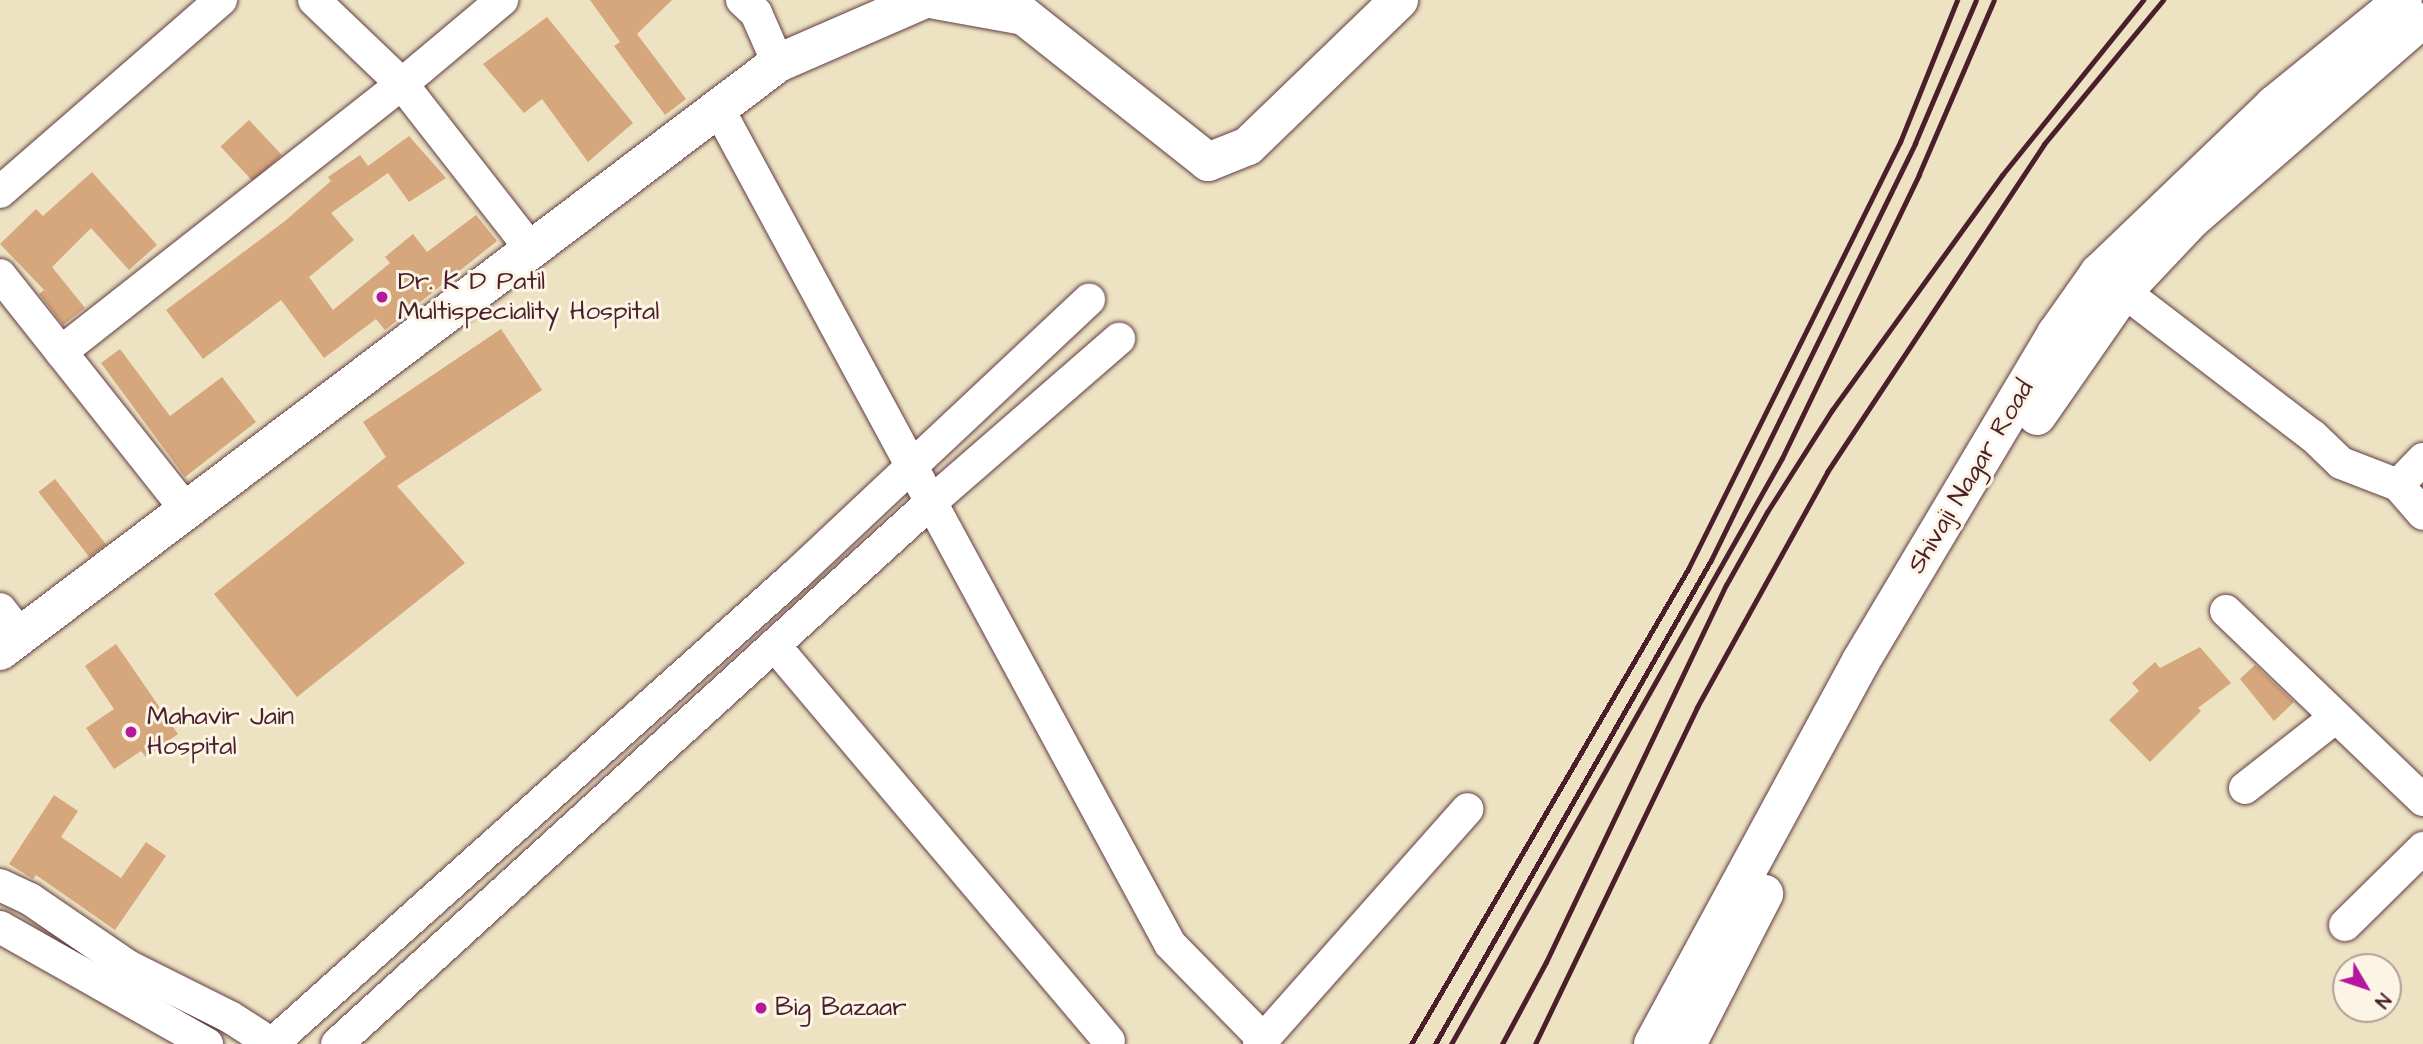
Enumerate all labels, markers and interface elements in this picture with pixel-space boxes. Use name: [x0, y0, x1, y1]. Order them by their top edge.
place label: Dr. K D Patil Multispeciality Hospital: [398, 266, 659, 328]
marker: Dr. K D Patil Multispeciality Hospital: [372, 287, 392, 307]
street label: Shivaji Nagar Road: [1901, 375, 2041, 579]
place label: Mahavir Jain Hospital: [147, 701, 294, 762]
marker: Mahavir Jain Hospital: [121, 722, 141, 742]
north arrow: [2332, 953, 2402, 1023]
text: N: [2368, 987, 2396, 1013]
place label: Big Bazaar: [775, 992, 907, 1024]
marker: Big Bazaar: [753, 1000, 769, 1016]

